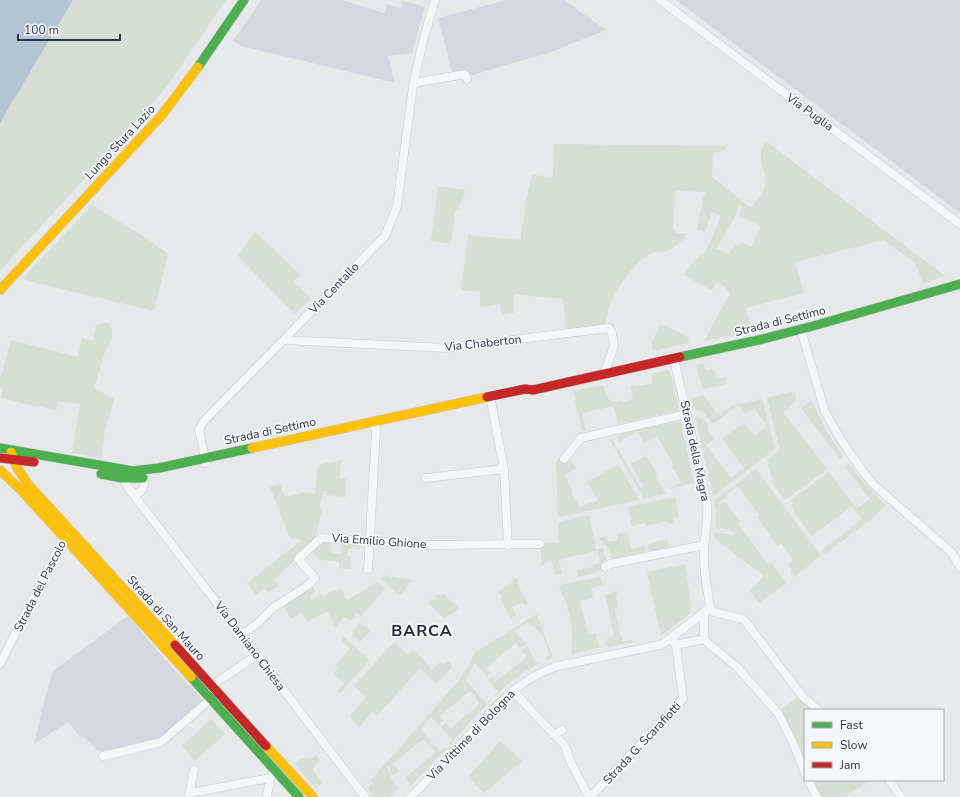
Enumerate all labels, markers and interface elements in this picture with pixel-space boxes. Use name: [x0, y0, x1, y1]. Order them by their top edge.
scale bar: [18, 16, 120, 42]
text: 100 m: [24, 22, 59, 38]
street label: Via Puglia: [782, 89, 837, 134]
street label: Lungo Stura Lazio: [81, 101, 159, 183]
street label: Via Centallo: [305, 259, 363, 318]
street label: Strada di Settimo: [733, 302, 827, 340]
street label: Via Chaberton: [443, 331, 522, 355]
street label: Strada della Magra: [676, 399, 714, 503]
street label: Strada di Settimo: [223, 413, 318, 449]
street label: Via Emilio Ghione: [330, 530, 427, 552]
street label: Strada del Pascolo: [10, 537, 70, 634]
street label: Strada di San Mauro: [123, 572, 209, 664]
street label: Via Damiano Chiesa: [211, 597, 289, 694]
district label: BARCA: [391, 620, 453, 642]
street label: Via Vittime di Bologna: [423, 686, 519, 785]
street label: Strada G. Scarafiotti: [600, 698, 684, 788]
legend: [804, 709, 944, 781]
text: Fast: [840, 717, 863, 733]
text: Slow: [840, 737, 868, 753]
text: Jam: [839, 757, 861, 773]

